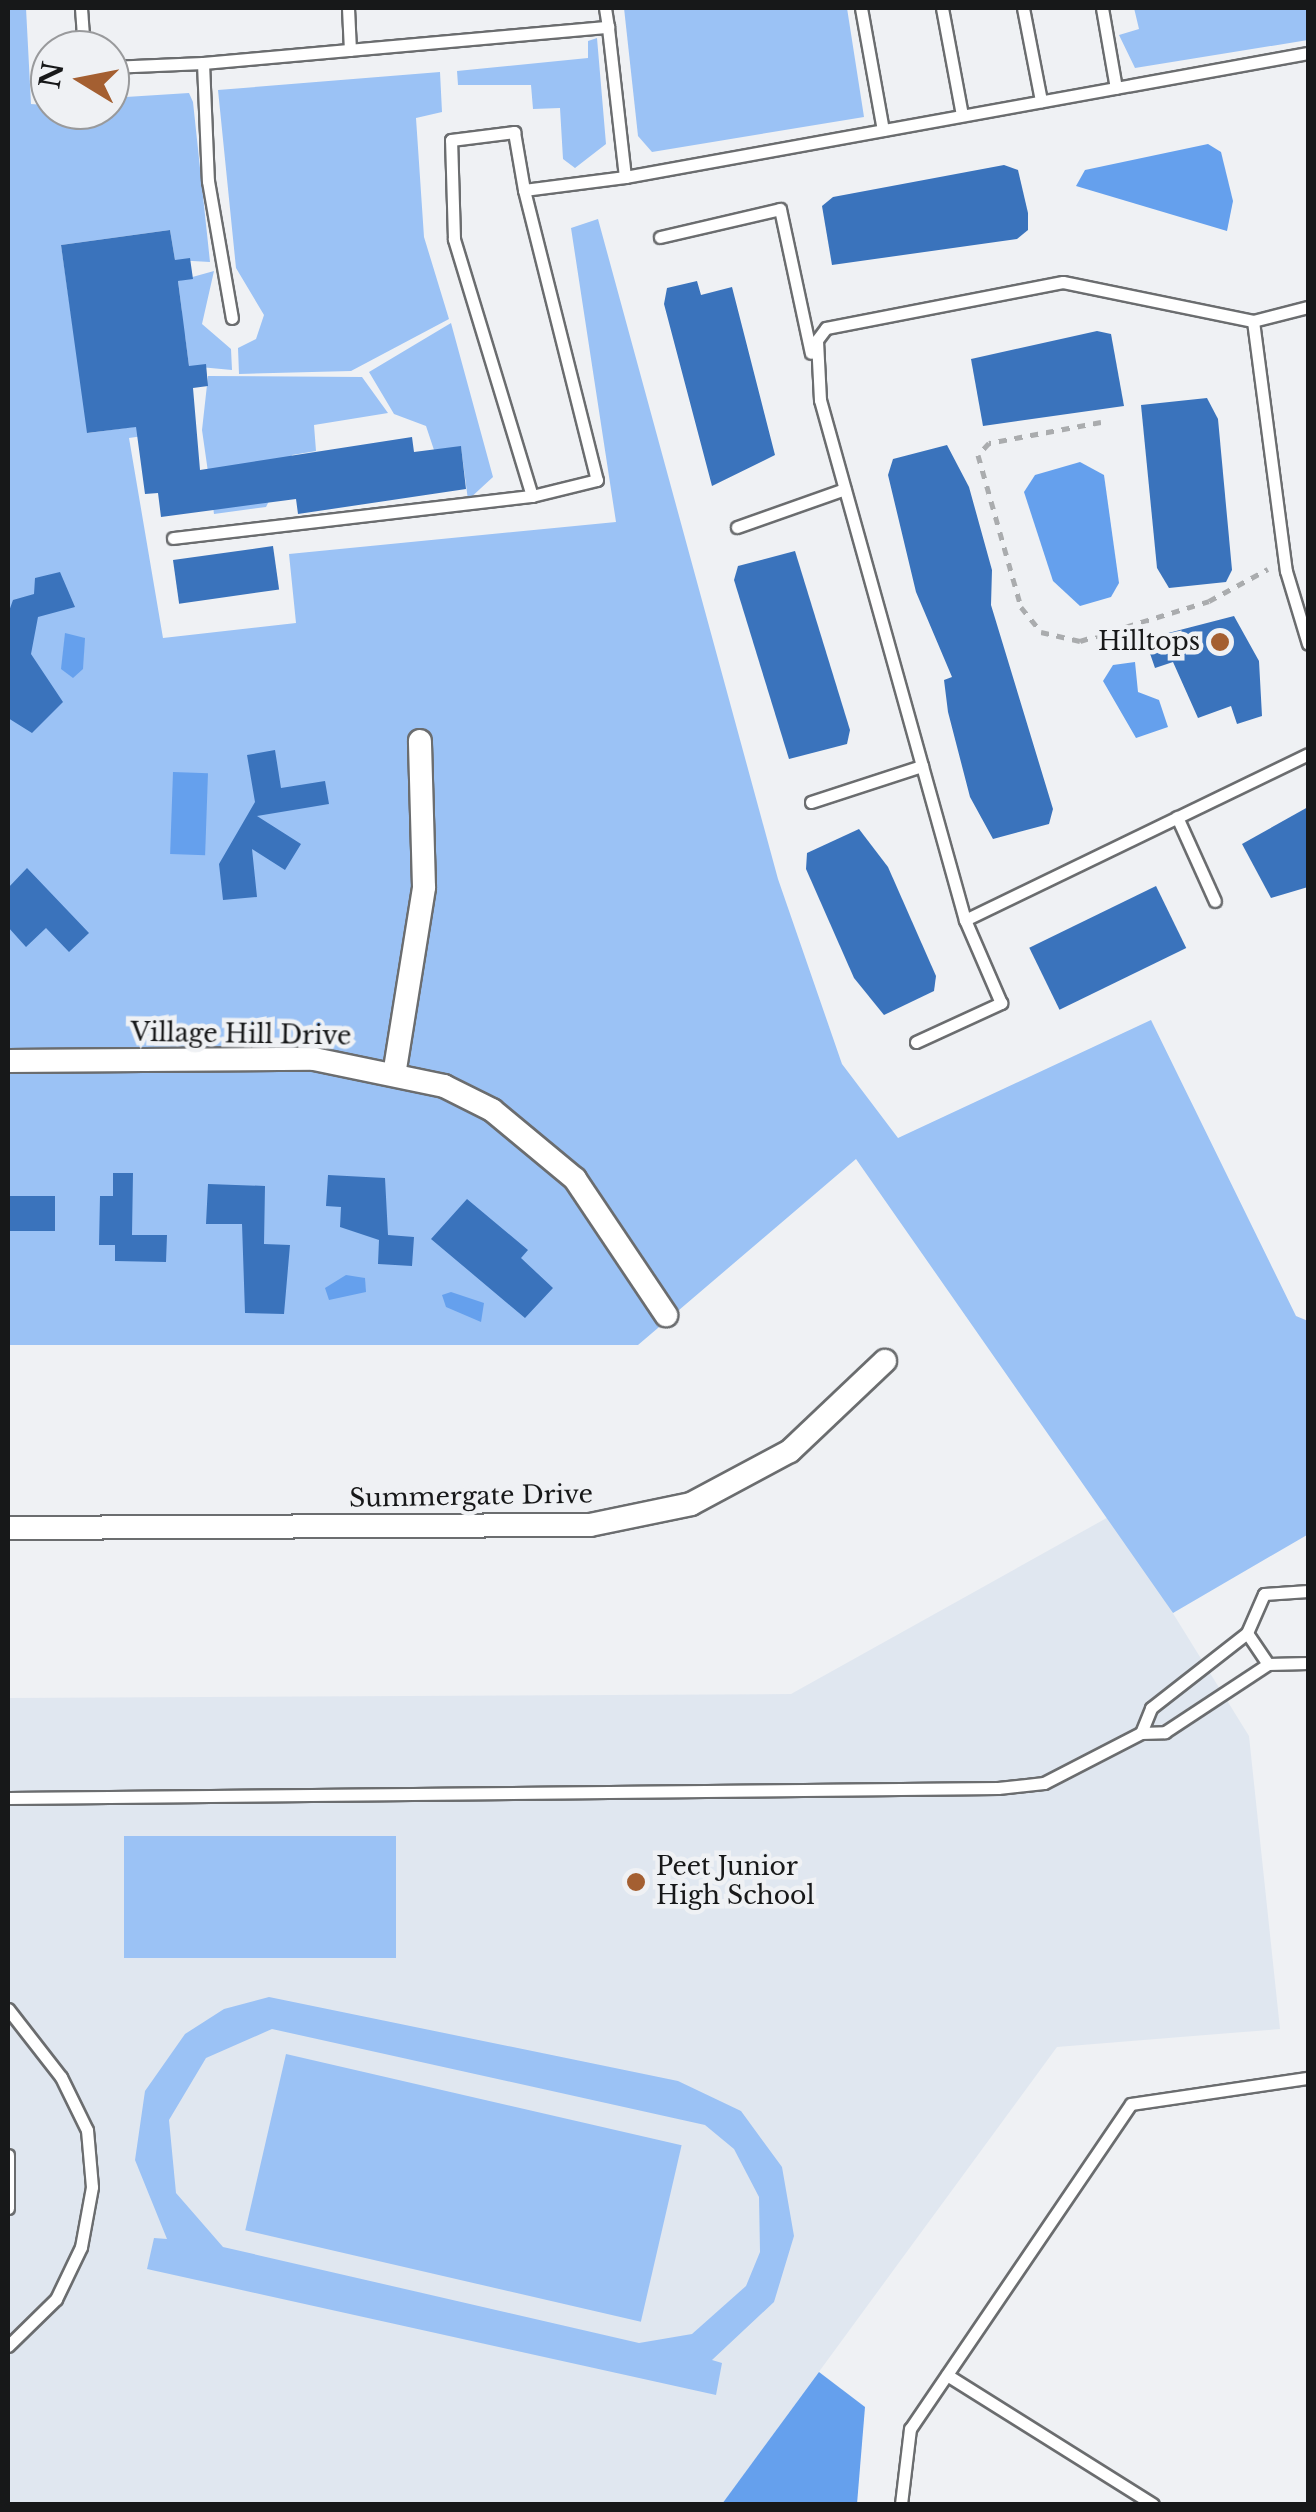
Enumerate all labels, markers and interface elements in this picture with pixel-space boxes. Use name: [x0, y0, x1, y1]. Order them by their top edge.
north arrow: [30, 30, 130, 130]
text: N: [32, 59, 71, 91]
place label: Hilltops: [1098, 627, 1200, 657]
marker: Hilltops: [1209, 631, 1231, 653]
street label: Village Hill Drive: [130, 1018, 352, 1052]
street label: Summergate Drive: [349, 1480, 593, 1514]
place label: Peet Junior High School: [656, 1853, 815, 1912]
marker: Peet Junior High School: [625, 1871, 647, 1893]

